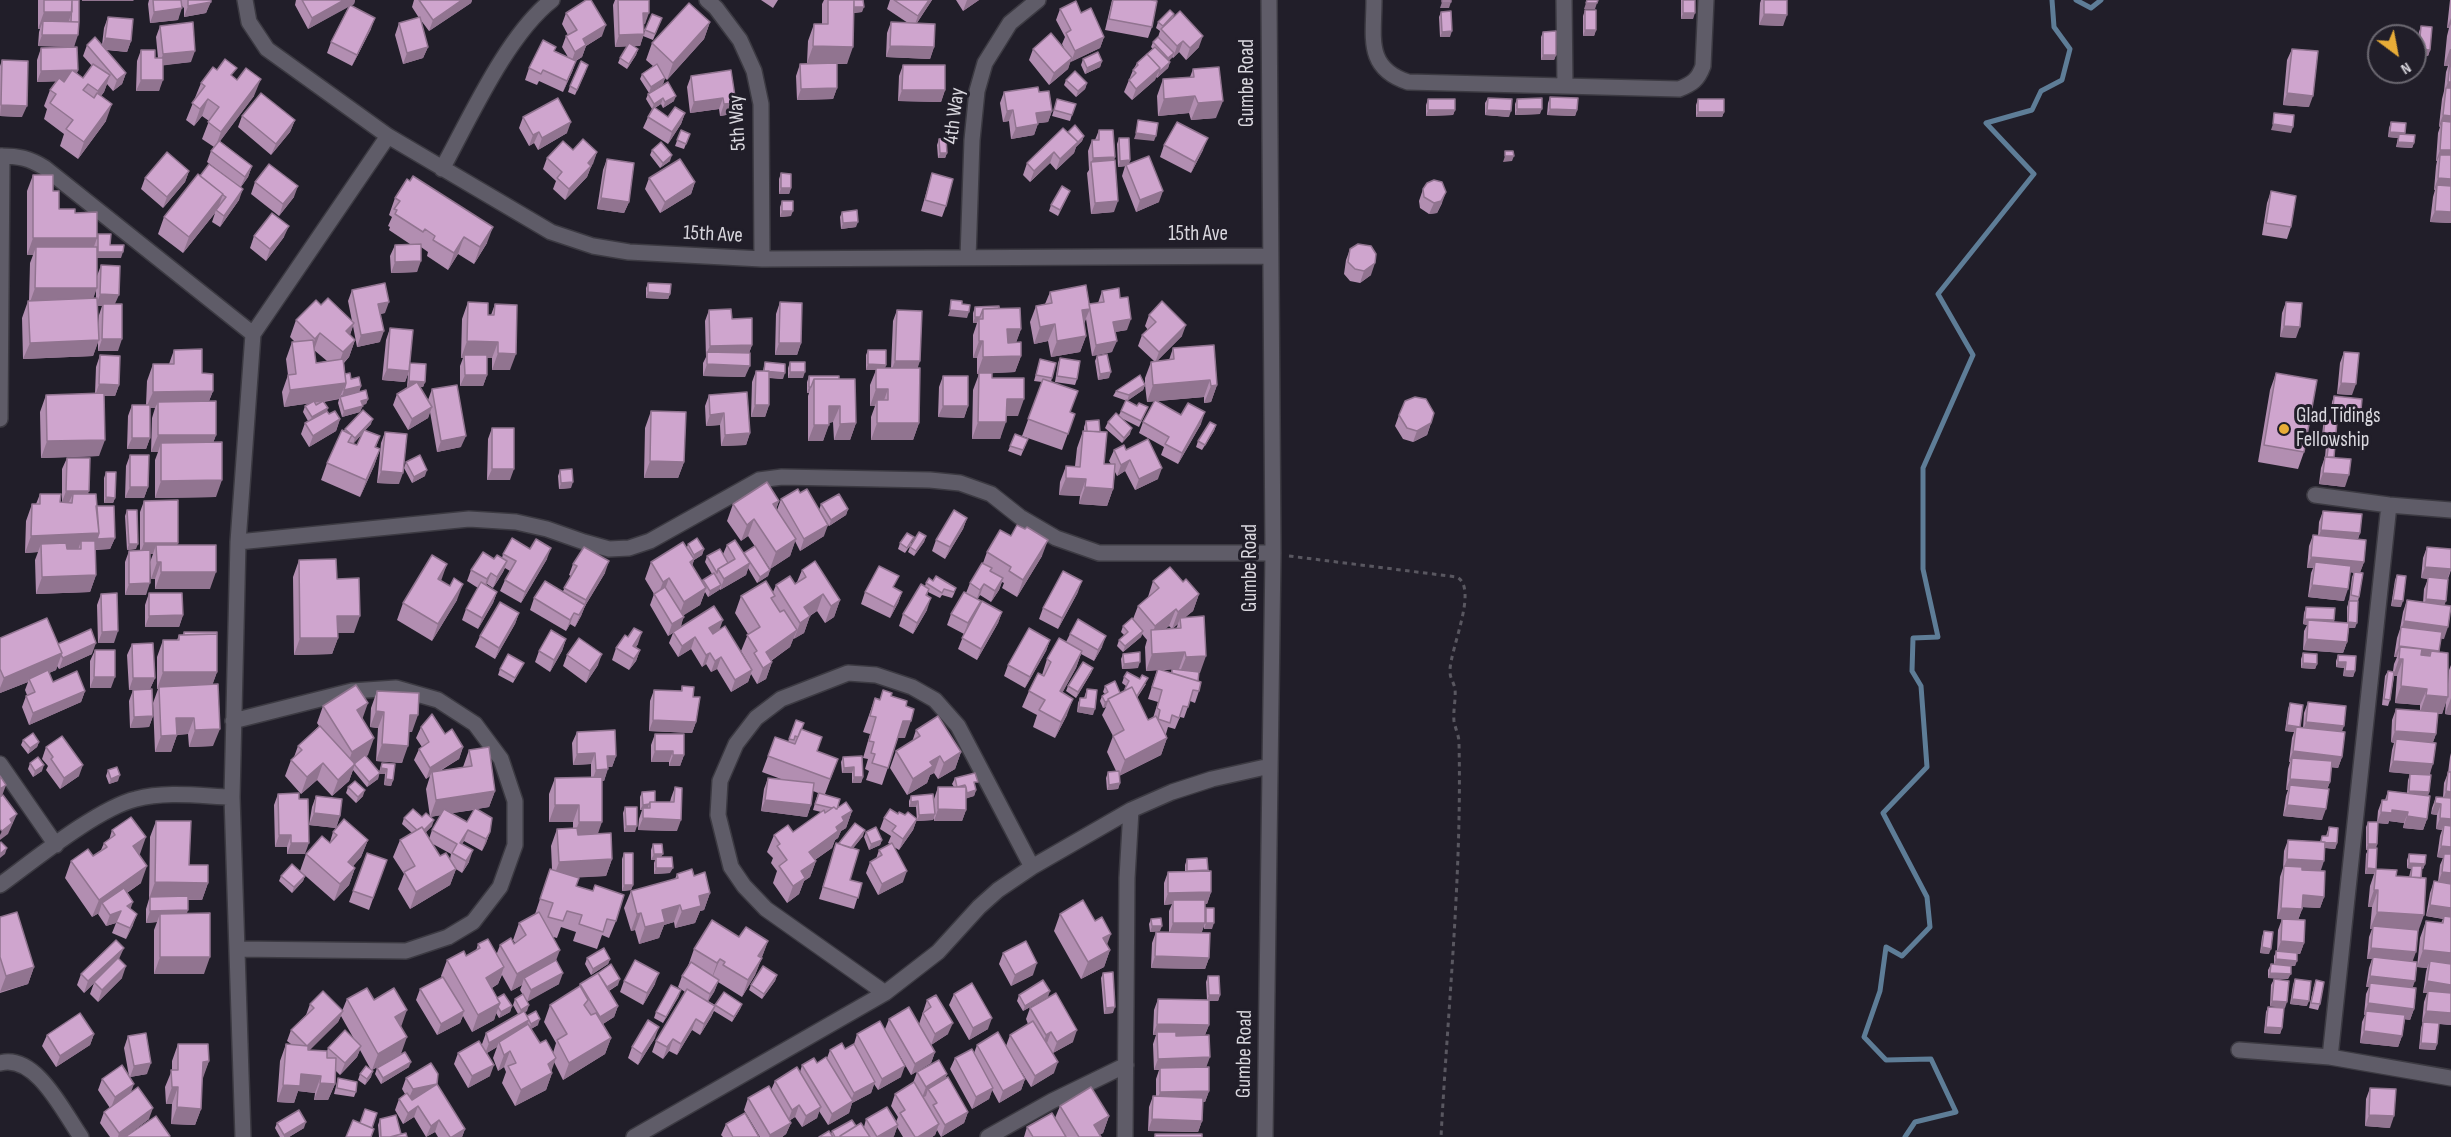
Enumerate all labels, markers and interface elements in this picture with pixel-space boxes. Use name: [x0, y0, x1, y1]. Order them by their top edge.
north arrow: [2367, 24, 2427, 84]
street label: Gumbe Road: [1235, 39, 1261, 127]
text: N: [2397, 58, 2414, 78]
street label: 4th Way: [939, 86, 971, 146]
street label: 5th Way: [724, 94, 752, 152]
street label: 15th Ave: [683, 221, 743, 249]
street label: 15th Ave: [1168, 222, 1228, 248]
place label: Glad Tidings Fellowship: [2296, 404, 2381, 454]
marker: Glad Tidings Fellowship: [2277, 422, 2291, 436]
street label: Gumbe Road: [1238, 524, 1264, 612]
street label: Gumbe Road: [1232, 1010, 1258, 1098]

